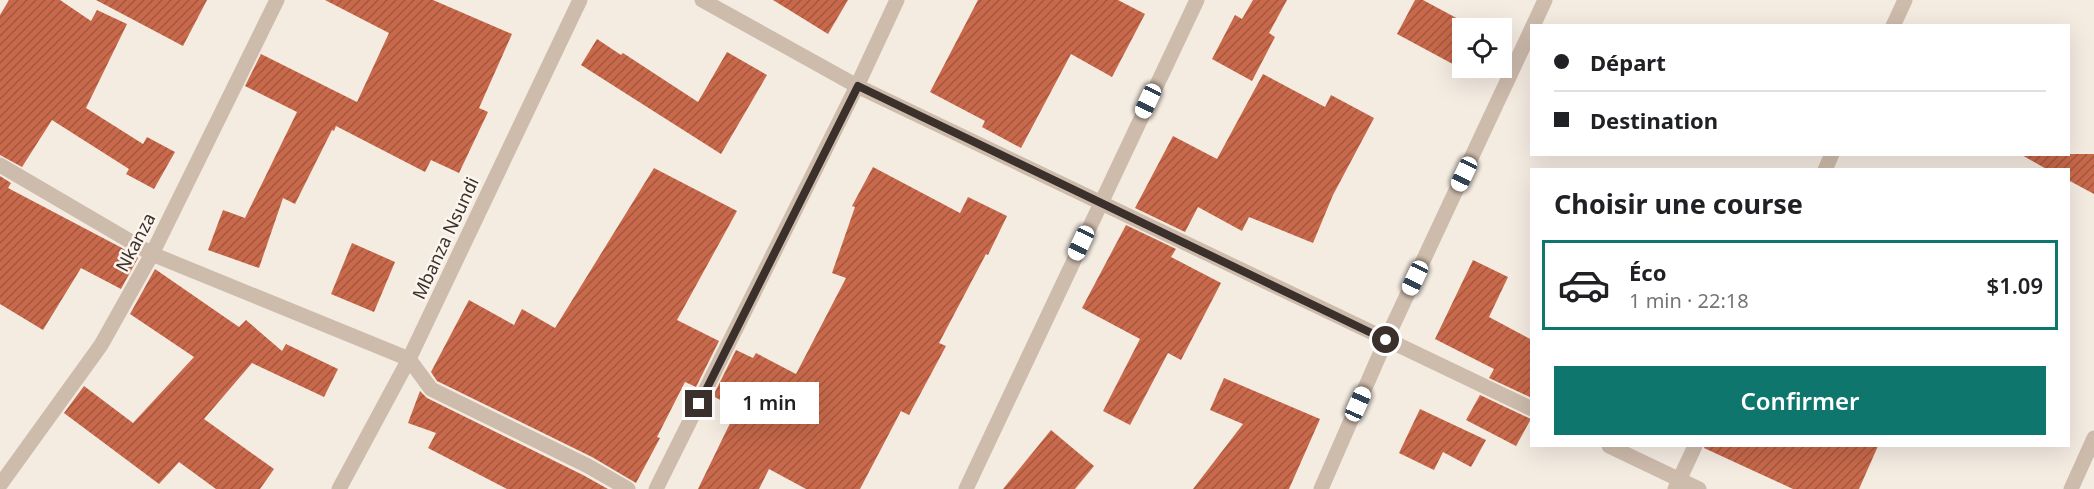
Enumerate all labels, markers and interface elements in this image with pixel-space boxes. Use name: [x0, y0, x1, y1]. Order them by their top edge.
map controls: [1452, 18, 1512, 78]
button: locate: [1452, 18, 1512, 78]
text: Départ: [1590, 47, 1666, 77]
car: [1132, 81, 1164, 121]
text: Destination: [1590, 105, 1718, 135]
car: [1448, 154, 1480, 194]
street label: Mbanza Nsundi: [406, 173, 484, 303]
text: Choisir une course: [1554, 185, 1803, 222]
street label: Nkanza: [110, 209, 160, 275]
car: [1065, 223, 1097, 263]
text: Éco: [1629, 257, 1666, 287]
car: [1399, 258, 1431, 298]
icon: car: [1557, 258, 1611, 312]
text: $1.09: [1987, 270, 2043, 300]
text: 1 min · 22:18: [1629, 287, 1749, 314]
route start: [1372, 326, 1399, 353]
button: Confirmer: [1554, 366, 2046, 435]
callout: 1 min: [720, 383, 819, 425]
car: [1342, 384, 1374, 424]
text: 1 min: [742, 389, 797, 416]
route end: [685, 390, 712, 417]

